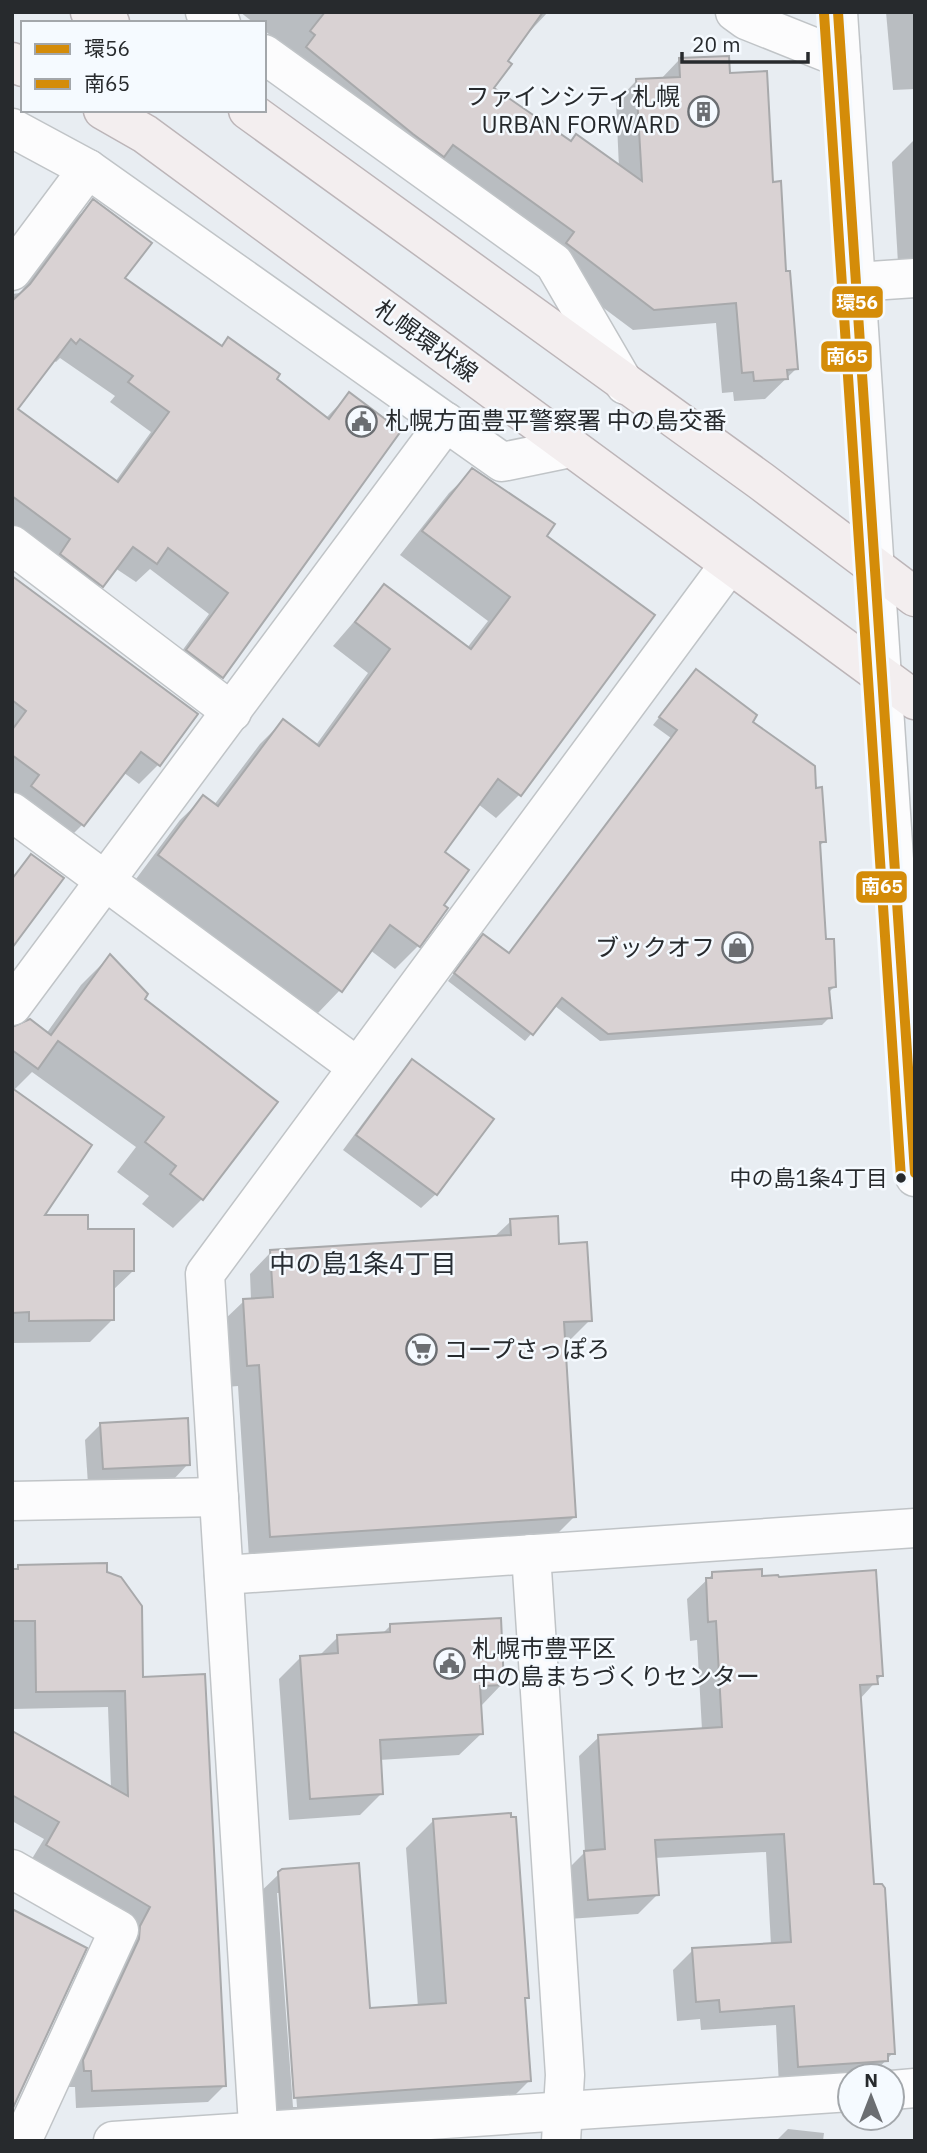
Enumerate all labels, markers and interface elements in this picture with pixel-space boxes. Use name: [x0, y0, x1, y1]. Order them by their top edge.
legend: [21, 21, 266, 112]
scale bar: [682, 21, 808, 65]
text: 20 m: [692, 30, 741, 58]
text: 環56: [84, 34, 130, 62]
text: 南65: [84, 69, 130, 97]
place label: ファインシティ札幌 URBAN FORWARD: [465, 80, 680, 140]
building icon: ファインシティ札幌 URBAN FORWARD: [686, 94, 720, 128]
line badge: 環56: [831, 285, 884, 319]
text: 環56: [836, 290, 878, 314]
street label: 札幌環状線: [369, 292, 485, 388]
line badge: 南65: [820, 340, 873, 373]
text: 南65: [826, 344, 868, 368]
public building icon: 札幌方面豊平警察署 中の島交番: [345, 404, 379, 438]
place label: 札幌方面豊平警察署 中の島交番: [385, 404, 727, 436]
line badge: 南65: [855, 870, 908, 904]
text: 南65: [861, 874, 903, 898]
place label: ブックオフ: [595, 931, 715, 963]
shop icon: ブックオフ: [721, 931, 755, 965]
place label: 中の島1条4丁目: [730, 1163, 888, 1192]
marker: 中の島1条4丁目: [894, 1171, 908, 1185]
district label: 中の島1条4丁目: [269, 1246, 457, 1280]
supermarket icon: コープさっぽろ: [404, 1333, 438, 1367]
place label: コープさっぽろ: [444, 1333, 611, 1365]
place label: 札幌市豊平区 中の島まちづくりセンター: [472, 1632, 760, 1692]
public building icon: 札幌市豊平区 中の島まちづくりセンター: [432, 1646, 466, 1680]
north arrow: [836, 2062, 906, 2132]
text: N: [864, 2068, 878, 2092]

